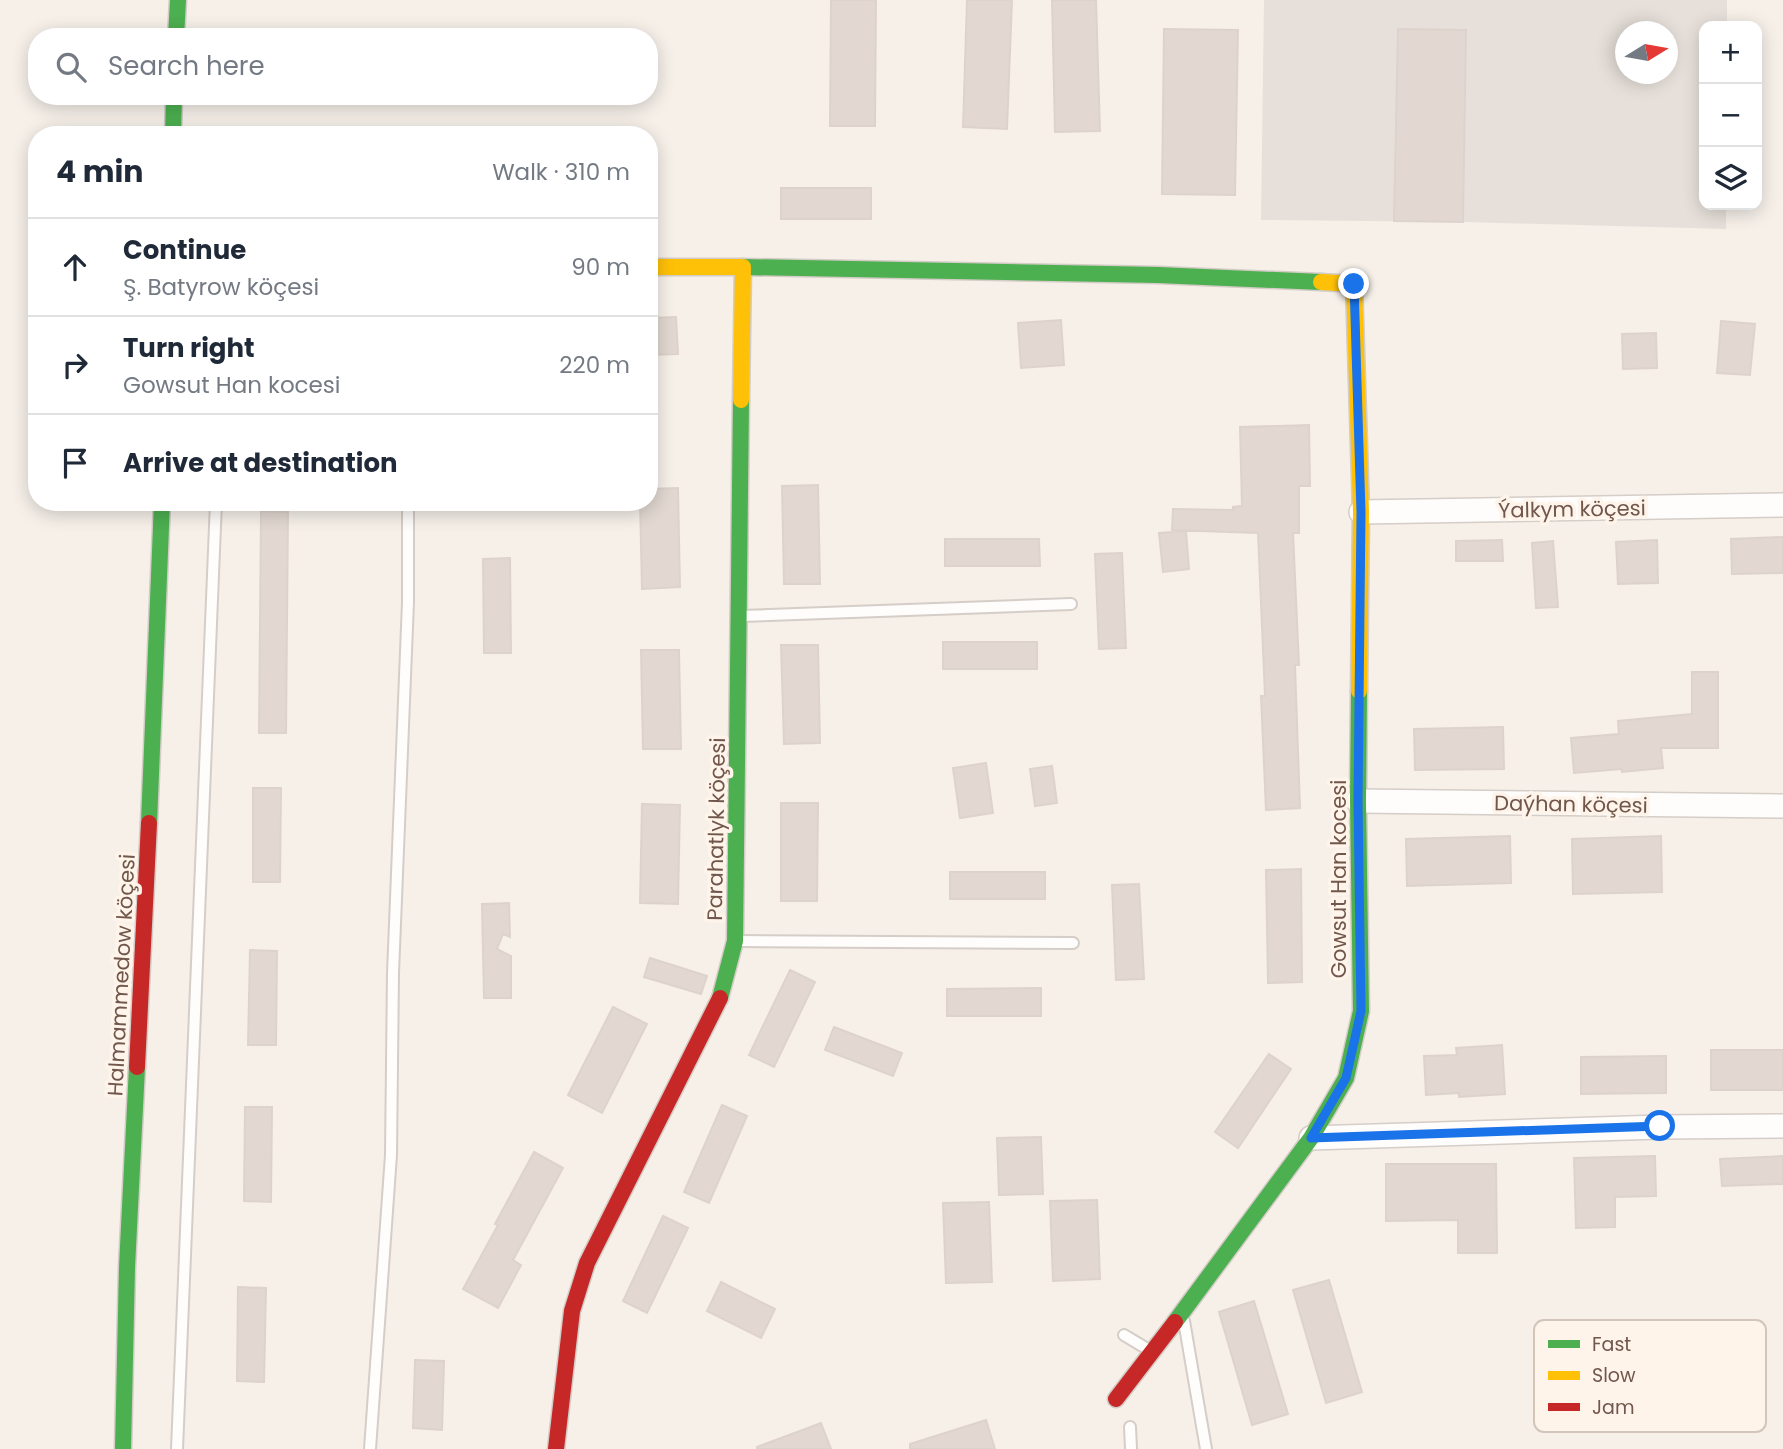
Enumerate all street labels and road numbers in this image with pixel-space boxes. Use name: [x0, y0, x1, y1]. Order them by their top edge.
street label: Ýalkym köçesi: [1498, 493, 1646, 525]
street label: Parahatlyk köçesi: [700, 737, 732, 921]
street label: Gowsut Han kocesi: [1324, 780, 1353, 978]
street label: Daýhan köçesi: [1494, 788, 1648, 820]
street label: Halmammedow köçesi: [100, 853, 142, 1097]

